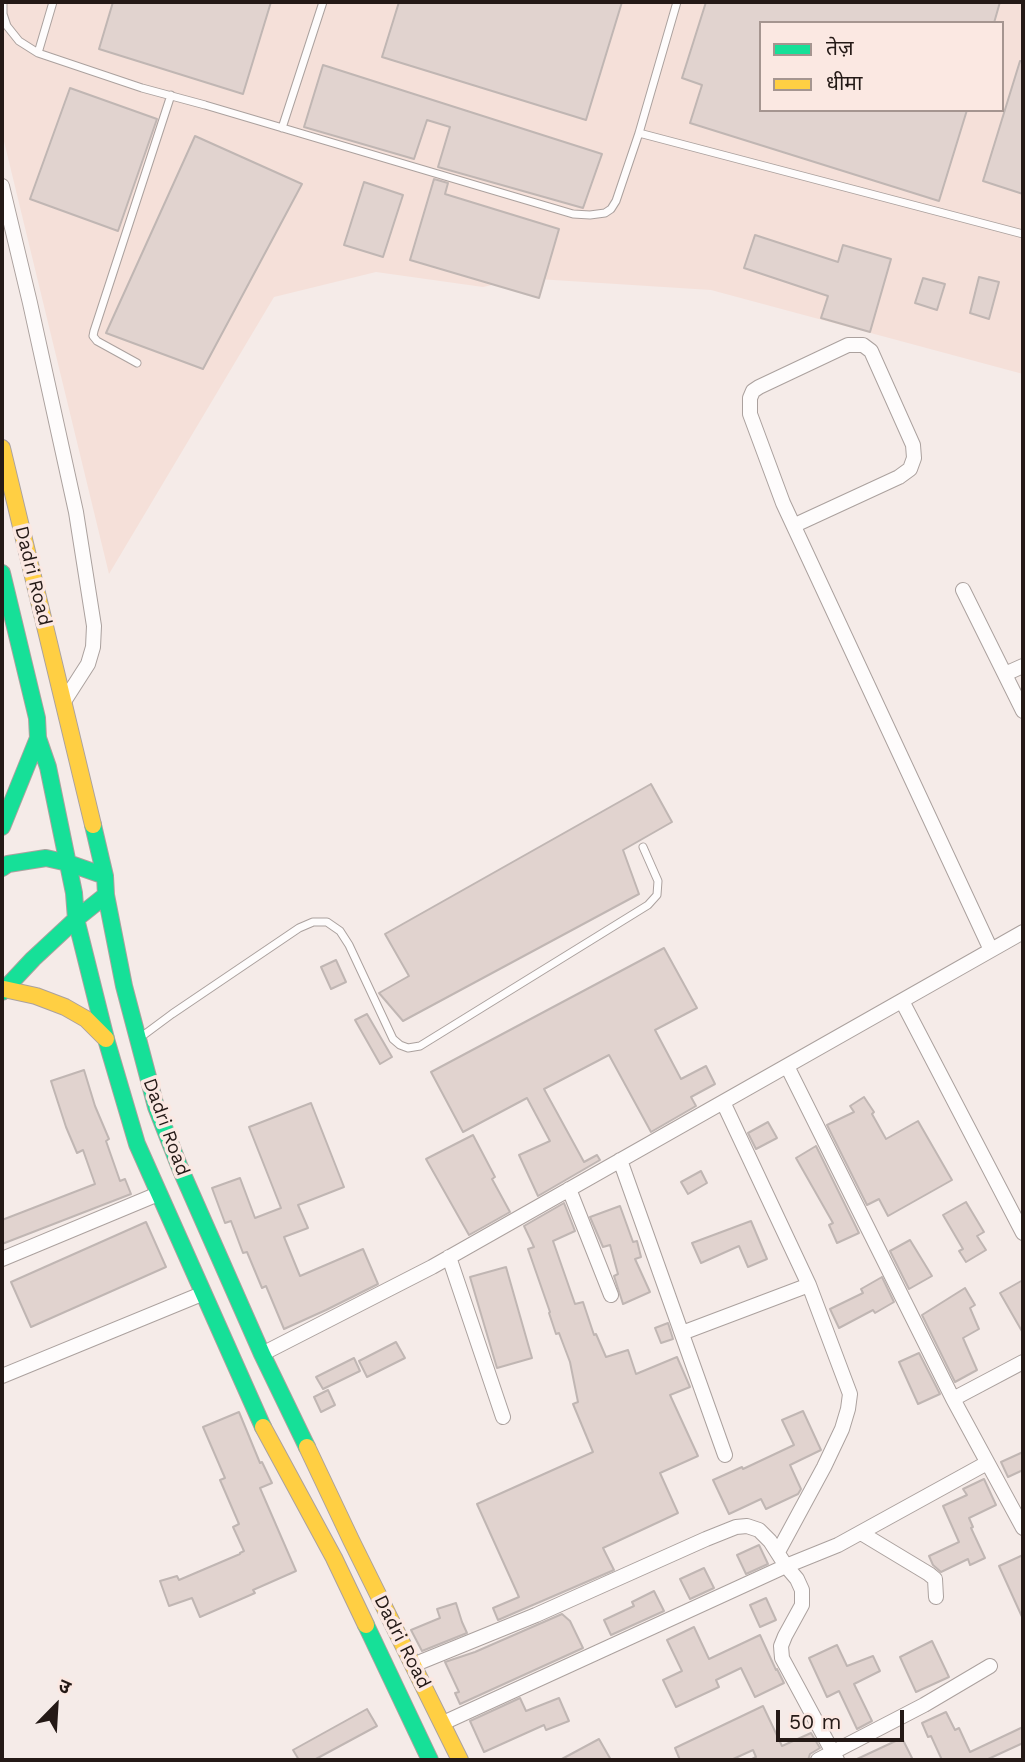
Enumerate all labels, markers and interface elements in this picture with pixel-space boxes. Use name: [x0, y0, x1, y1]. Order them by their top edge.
legend: [759, 21, 1004, 112]
text: तेज़: [826, 35, 854, 60]
text: धीमा: [826, 70, 862, 95]
street label: Dadri Road: [10, 524, 56, 628]
street label: Dadri Road: [138, 1075, 194, 1179]
street label: Dadri Road: [369, 1591, 435, 1693]
north arrow: [21, 1671, 91, 1741]
text: उ: [55, 1674, 75, 1699]
scale bar: [780, 1696, 908, 1740]
text: 50 m: [789, 1709, 841, 1734]

